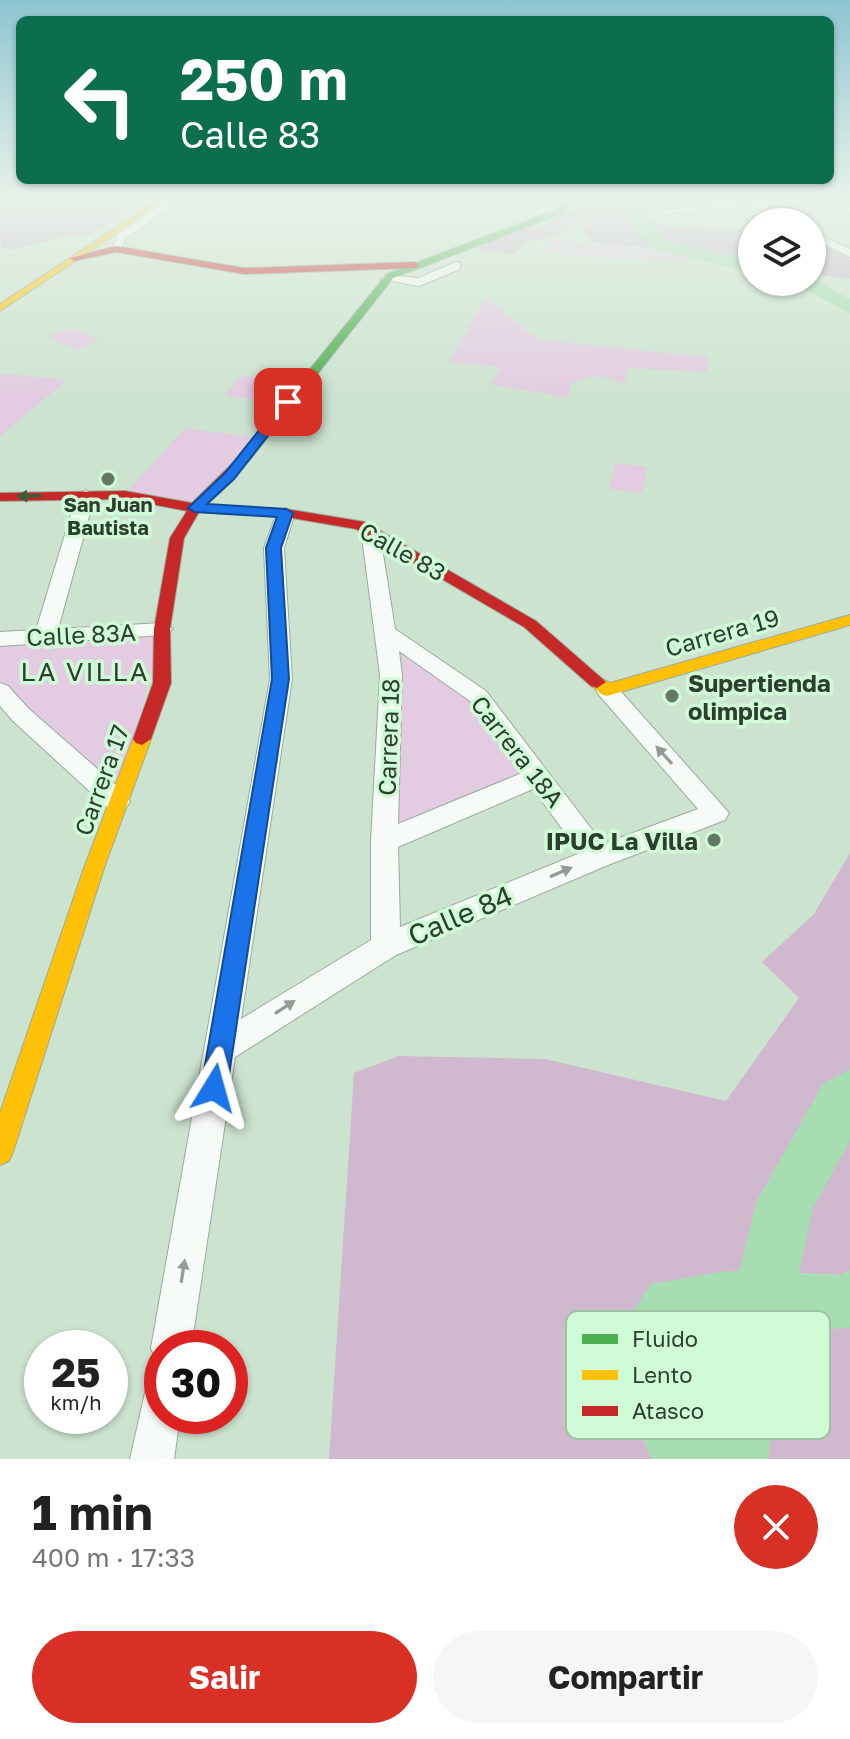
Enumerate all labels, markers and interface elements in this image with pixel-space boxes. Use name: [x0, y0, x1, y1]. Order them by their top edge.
text: 250 m: [180, 45, 348, 112]
icon: left: [48, 48, 152, 152]
text: Calle 83: [180, 113, 320, 156]
map controls: [738, 208, 826, 296]
button: layers: [738, 208, 826, 296]
pin: [254, 368, 322, 436]
icon: arrive: [266, 380, 310, 424]
marker: San Juan Bautista: [99, 470, 117, 488]
one-way arrow: [16, 489, 41, 502]
place label: San Juan Bautista: [63, 492, 153, 539]
street label: Calle 83: [355, 516, 451, 586]
street label: Carrera 19: [662, 602, 782, 662]
street label: Calle 83A: [25, 617, 137, 651]
district label: LA VILLA: [21, 656, 149, 687]
place label: Supertienda olimpica: [688, 668, 831, 725]
street label: Carrera 18: [371, 678, 405, 796]
marker: Supertienda olimpica: [663, 687, 681, 705]
street label: Carrera 18A: [466, 690, 570, 812]
street label: Carrera 17: [68, 721, 134, 839]
one-way arrow: [656, 745, 673, 765]
place label: IPUC La Villa: [546, 826, 698, 855]
marker: IPUC La Villa: [705, 831, 723, 849]
one-way arrow: [549, 866, 573, 879]
street label: Calle 84: [403, 878, 517, 952]
one-way arrow: [274, 1000, 296, 1014]
position arrow: [172, 1046, 256, 1130]
one-way arrow: [178, 1258, 190, 1283]
legend: [566, 1311, 830, 1439]
text: Fluido: [632, 1325, 698, 1352]
speed limit sign: 30: [144, 1330, 248, 1434]
text: 25: [52, 1348, 100, 1396]
text: Lento: [632, 1361, 692, 1388]
text: km/h: [51, 1390, 101, 1414]
text: Atasco: [632, 1397, 704, 1424]
text: 1 min: [32, 1483, 153, 1541]
button: close: [734, 1485, 818, 1569]
text: 400 m · 17:33: [32, 1542, 195, 1573]
button: Salir: [32, 1631, 417, 1723]
button: Compartir: [433, 1631, 818, 1723]

